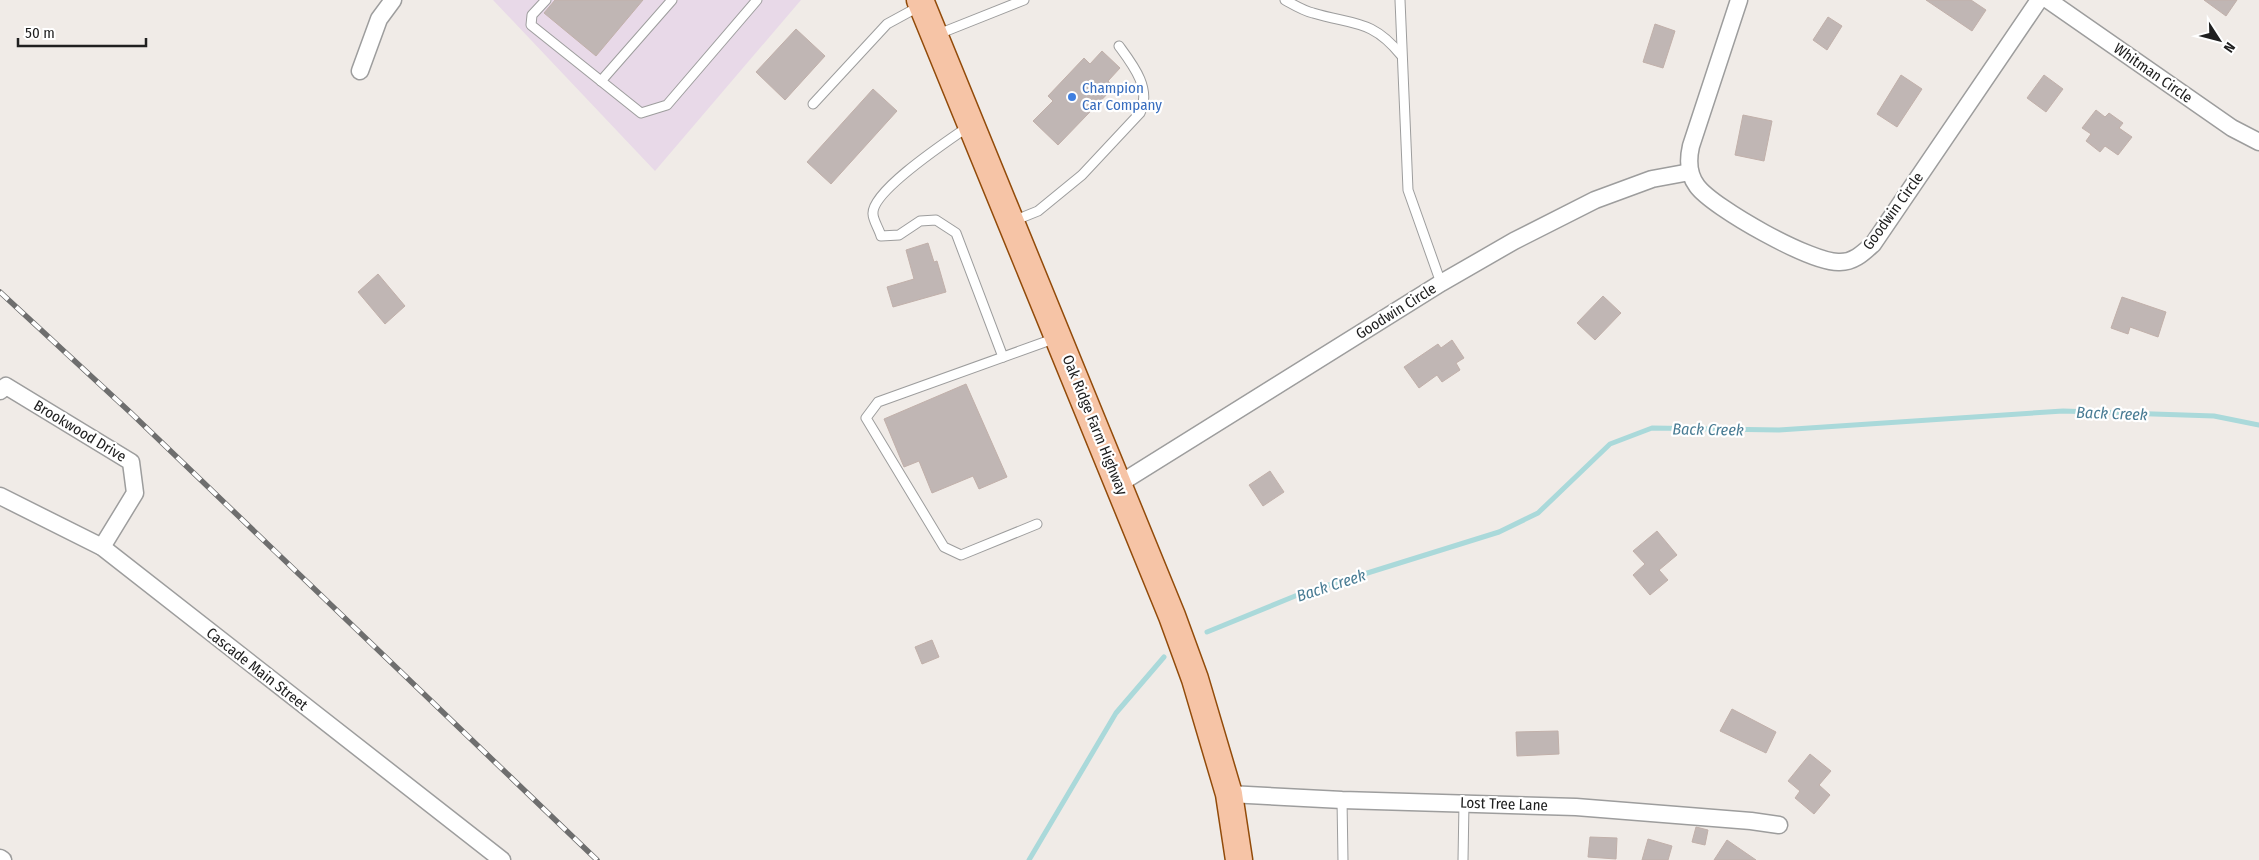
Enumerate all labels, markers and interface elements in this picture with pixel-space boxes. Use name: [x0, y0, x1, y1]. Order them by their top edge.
scale bar: [18, 15, 145, 47]
north arrow: [2194, 15, 2244, 65]
text: 50 m: [25, 24, 55, 42]
street label: Whitman Circle: [2110, 39, 2196, 107]
text: N: [2220, 39, 2238, 56]
place label: Champion Car Company: [1082, 79, 1162, 114]
marker: Champion Car Company: [1066, 91, 1078, 103]
street label: Goodwin Circle: [1859, 169, 1927, 253]
street label: Goodwin Circle: [1352, 279, 1440, 343]
street label: Oak Ridge Farm Highway: [1059, 352, 1131, 498]
street label: Brookwood Drive: [30, 396, 130, 466]
water label: Back Creek: [2076, 403, 2148, 424]
water label: Back Creek: [1672, 419, 1744, 440]
water label: Back Creek: [1294, 565, 1368, 606]
street label: Cascade Main Street: [203, 624, 311, 714]
street label: Lost Tree Lane: [1460, 793, 1548, 815]

